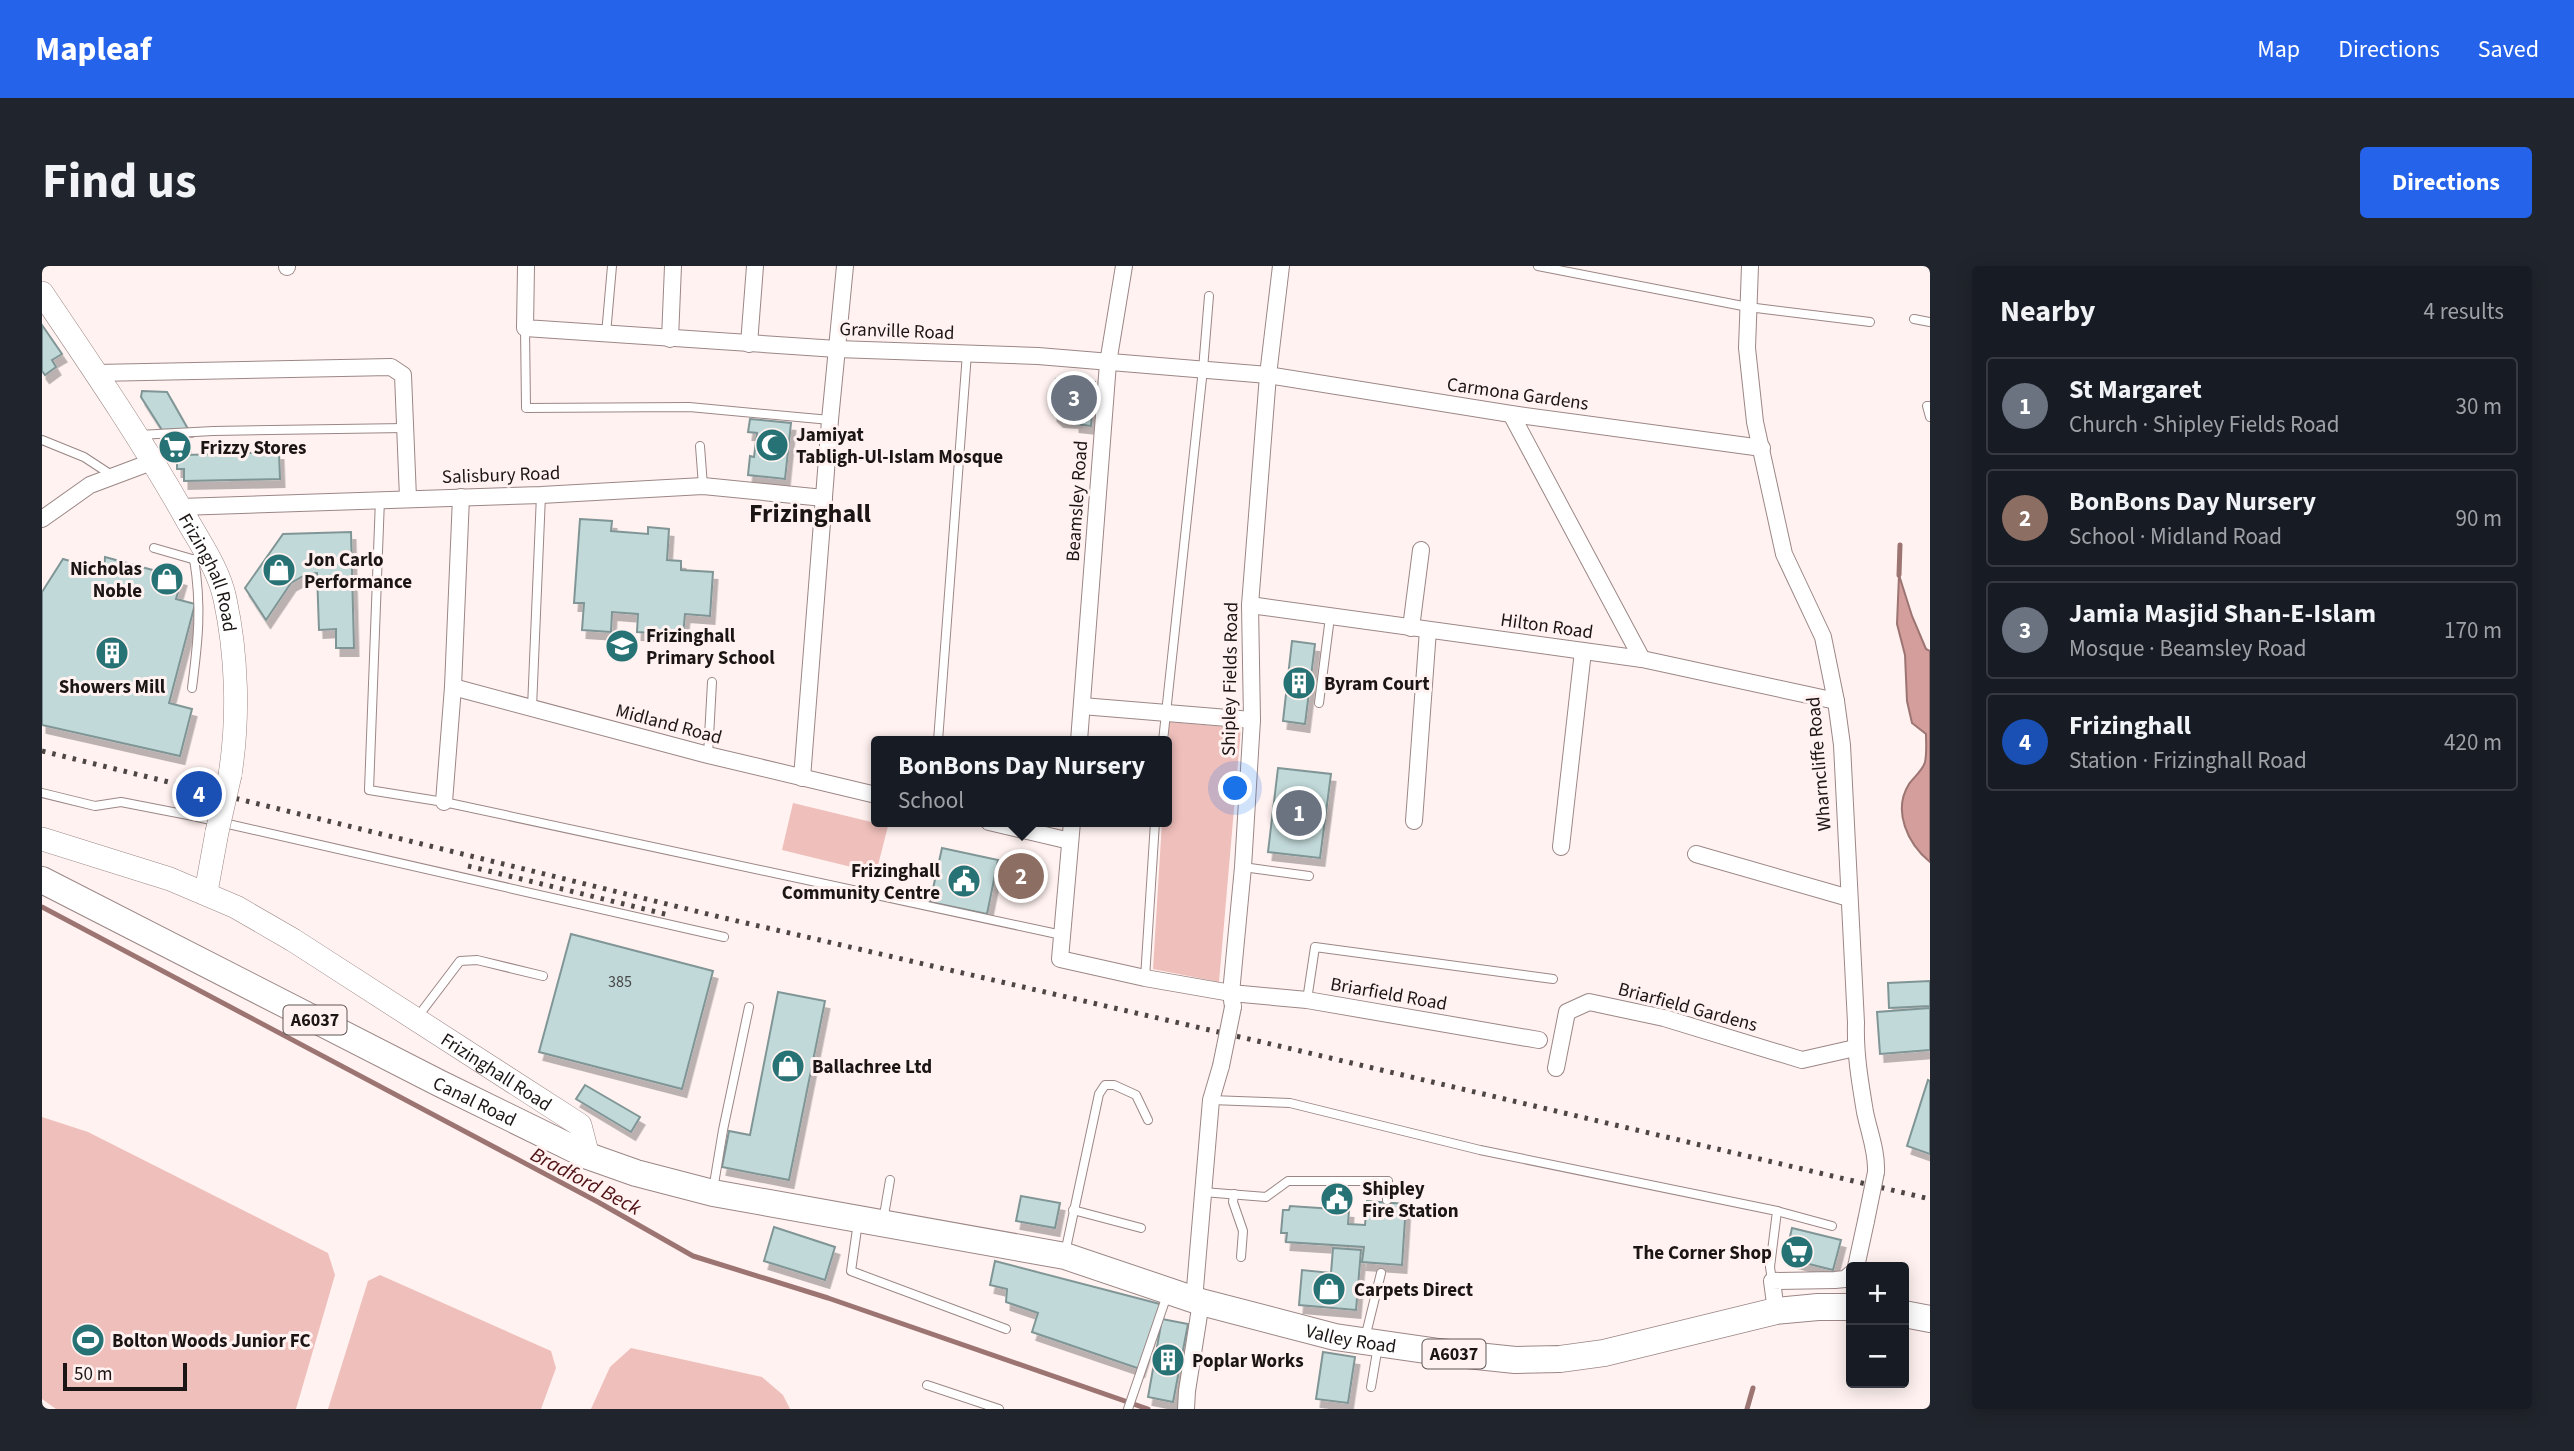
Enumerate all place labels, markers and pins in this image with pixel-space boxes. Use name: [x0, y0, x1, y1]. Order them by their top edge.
pin: 3: [1051, 372, 1097, 424]
place label: Jamiyat Tabligh-Ul-Islam Mosque: [796, 422, 1003, 471]
mosque icon: Jamiyat Tabligh-Ul-Islam Mosque: [753, 426, 791, 464]
supermarket icon: Frizzy Stores: [156, 428, 194, 466]
place label: Frizzy Stores: [200, 435, 307, 462]
place label: Jon Carlo Performance: [304, 547, 412, 596]
shop icon: Jon Carlo Performance: [260, 551, 298, 589]
place label: Nicholas Noble: [70, 556, 142, 605]
shop icon: Nicholas Noble: [148, 560, 186, 598]
place label: Frizinghall Primary School: [646, 623, 775, 672]
school or university icon: Frizinghall Primary School: [603, 627, 641, 665]
building icon: Showers Mill: [93, 634, 131, 672]
building icon: Byram Court: [1280, 664, 1318, 702]
place label: Byram Court: [1324, 671, 1429, 698]
place label: Showers Mill: [59, 674, 166, 701]
pin: 4: [176, 768, 222, 820]
pin: 1: [1276, 787, 1322, 839]
pin: 2: [998, 850, 1044, 902]
place label: Frizinghall Community Centre: [782, 858, 941, 907]
public building icon: Frizinghall Community Centre: [945, 862, 983, 900]
shop icon: Ballachree Ltd: [769, 1047, 807, 1085]
place label: Ballachree Ltd: [812, 1054, 932, 1081]
place label: Shipley Fire Station: [1362, 1176, 1459, 1225]
public building icon: Shipley Fire Station: [1318, 1180, 1356, 1218]
supermarket icon: The Corner Shop: [1778, 1233, 1816, 1271]
place label: The Corner Shop: [1633, 1240, 1772, 1267]
shop icon: Carpets Direct: [1310, 1270, 1348, 1308]
place label: Carpets Direct: [1354, 1277, 1473, 1304]
sports icon: Bolton Woods Junior FC: [69, 1321, 107, 1359]
place label: Bolton Woods Junior FC: [112, 1328, 311, 1355]
building icon: Poplar Works: [1149, 1341, 1187, 1379]
place label: Poplar Works: [1192, 1348, 1304, 1375]

